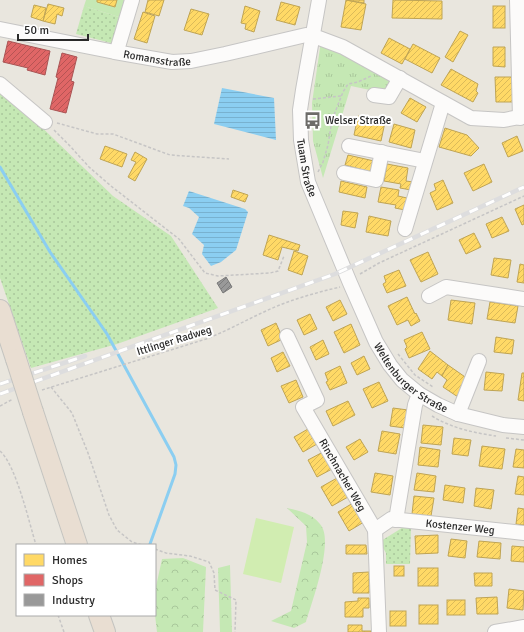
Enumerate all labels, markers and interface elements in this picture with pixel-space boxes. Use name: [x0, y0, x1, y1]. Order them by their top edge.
scale bar: [18, 16, 88, 42]
text: 50 m: [24, 23, 49, 38]
street label: Romansstraße: [122, 48, 191, 69]
bus stop icon: Welser Straße: [302, 110, 322, 130]
place label: Welser Straße: [325, 114, 391, 127]
street label: Tuam Straße: [294, 138, 319, 199]
street label: Ittlinger Radweg: [135, 323, 213, 358]
street label: Weltenburger Straße: [371, 340, 450, 415]
street label: Rinchnacher Weg: [316, 437, 369, 514]
street label: Kostenzer Weg: [425, 517, 495, 537]
legend: [16, 544, 156, 616]
text: Homes: [52, 553, 87, 568]
text: Shops: [52, 573, 83, 588]
text: Industry: [52, 593, 95, 608]

